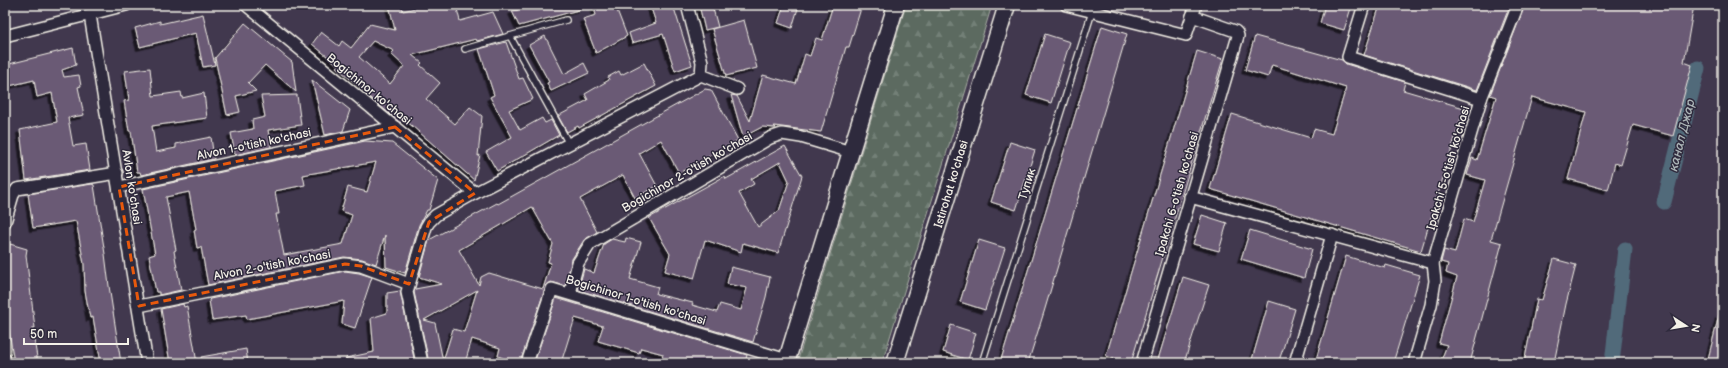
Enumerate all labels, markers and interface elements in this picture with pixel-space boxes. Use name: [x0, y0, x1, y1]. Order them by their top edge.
street label: Bogichinor ko'chasi: [323, 50, 414, 128]
water label: канал Джар: [1665, 97, 1699, 173]
street label: Ipakchi 5-o'tish ko'chasi: [1424, 104, 1473, 232]
street label: Alvon 1-o'tish ko'chasi: [196, 125, 313, 164]
street label: Bogichinor 2-o'tish ko'chasi: [619, 129, 755, 216]
street label: Ipakchi 6-o'tish ko'chasi: [1152, 130, 1203, 258]
street label: Istirohat ko'chasi: [931, 138, 972, 230]
street label: Avlon ko'chasi: [118, 149, 145, 226]
street label: Тупик: [1016, 166, 1040, 202]
street label: Alvon 2-o'tish ko'chasi: [212, 247, 332, 284]
street label: Bogichinor 1-o'tish ko'chasi: [564, 272, 708, 329]
north arrow: [1666, 306, 1706, 346]
scale bar: [24, 320, 128, 346]
text: N: [1688, 323, 1703, 333]
text: 50 m: [30, 327, 57, 342]

